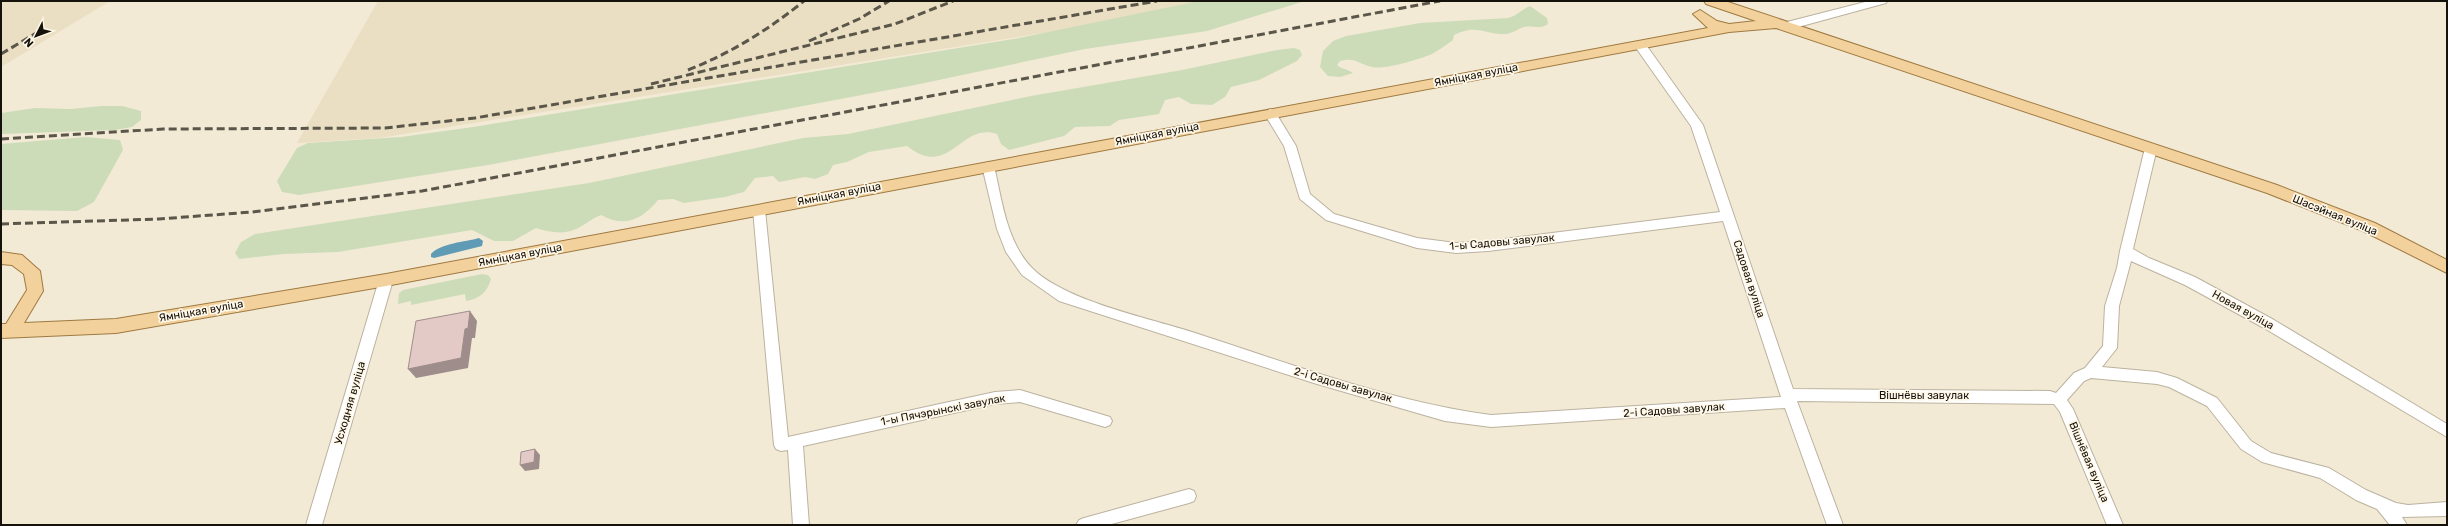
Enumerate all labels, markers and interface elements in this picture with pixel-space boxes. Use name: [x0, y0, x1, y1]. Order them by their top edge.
north arrow: [16, 16, 56, 56]
text: N: [21, 35, 36, 50]
street label: Ямніцкая вуліца: [1433, 60, 1519, 90]
street label: Ямніцкая вуліца: [1114, 119, 1200, 149]
street label: Ямніцкая вуліца: [796, 179, 882, 209]
street label: Шасэйная вуліца: [2291, 192, 2379, 238]
street label: 1-ы Садовы завулак: [1449, 231, 1555, 253]
street label: Садовая вуліца: [1730, 238, 1768, 320]
street label: Ямніцкая вуліца: [477, 240, 563, 270]
street label: Новая вуліца: [2210, 288, 2276, 332]
street label: Ямніцкая вуліца: [158, 297, 244, 325]
street label: Усходняя вуліца: [332, 360, 368, 446]
street label: 2-і Садовы завулак: [1292, 365, 1394, 405]
street label: Вішнёвы завулак: [1879, 389, 1969, 402]
street label: 1-ы Пячэрынскі завулак: [880, 392, 1007, 428]
street label: 2-і Садовы завулак: [1623, 400, 1725, 420]
street label: Вішнёвая вуліца: [2066, 420, 2112, 504]

